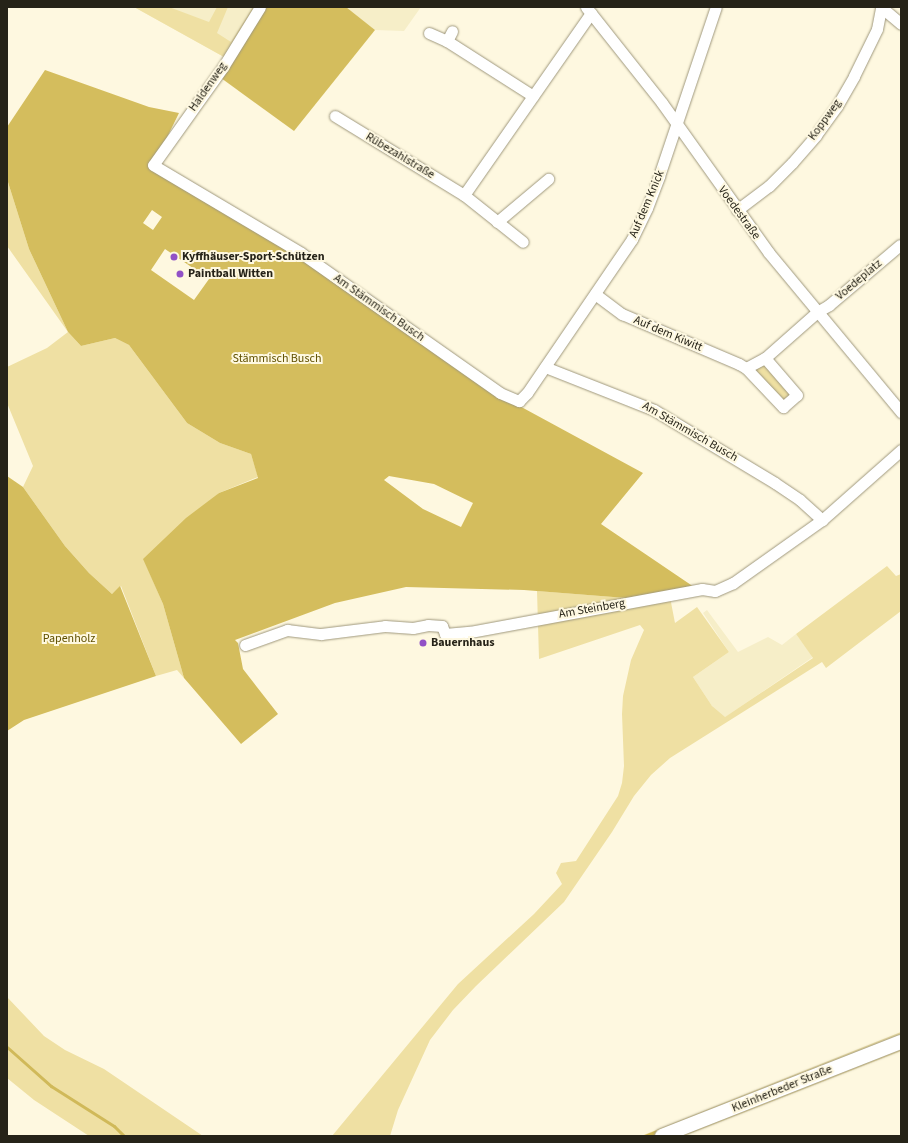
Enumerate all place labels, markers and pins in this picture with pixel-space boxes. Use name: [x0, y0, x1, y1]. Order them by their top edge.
place label: Kyffhäuser-Sport-Schützen: [182, 250, 325, 264]
marker: Kyffhäuser-Sport-Schützen: [169, 252, 179, 262]
place label: Paintball Witten: [188, 267, 273, 281]
marker: Paintball Witten: [175, 269, 185, 279]
place label: Bauernhaus: [431, 636, 495, 650]
marker: Bauernhaus: [418, 638, 428, 648]

